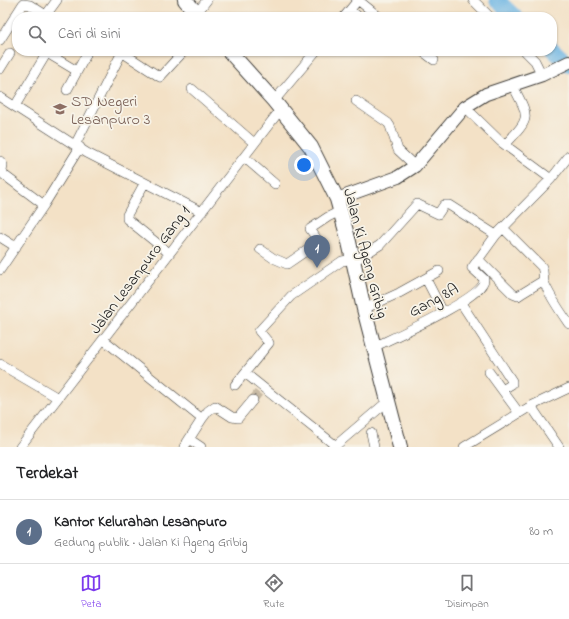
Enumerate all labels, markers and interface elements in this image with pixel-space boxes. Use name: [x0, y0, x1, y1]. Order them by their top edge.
search box: [12, 12, 557, 56]
icon: search: [26, 23, 48, 45]
text: Cari di sini: [58, 23, 121, 45]
place label: SD Negeri Lesanpuro 3: [71, 90, 150, 132]
school or university icon: SD Negeri Lesanpuro 3: [52, 101, 68, 117]
your location: [294, 155, 314, 175]
street label: Jalan Ki Ageng Gribig: [336, 186, 394, 321]
street label: Jalan Lesanpuro Gang 1: [84, 201, 197, 339]
pin: 1: [304, 235, 330, 268]
street label: Gang 8A: [405, 278, 463, 324]
text: Terdekat: [16, 461, 78, 486]
text: Kantor Kelurahan Lesanpuro: [54, 511, 227, 533]
text: 1: [27, 522, 31, 541]
text: 80 m: [529, 522, 553, 541]
text: Gedung publik · Jalan Ki Ageng Gribig: [54, 533, 248, 552]
tab: Peta: [80, 572, 102, 612]
tab: Rute: [263, 572, 285, 612]
tab: Disimpan: [445, 572, 489, 612]

